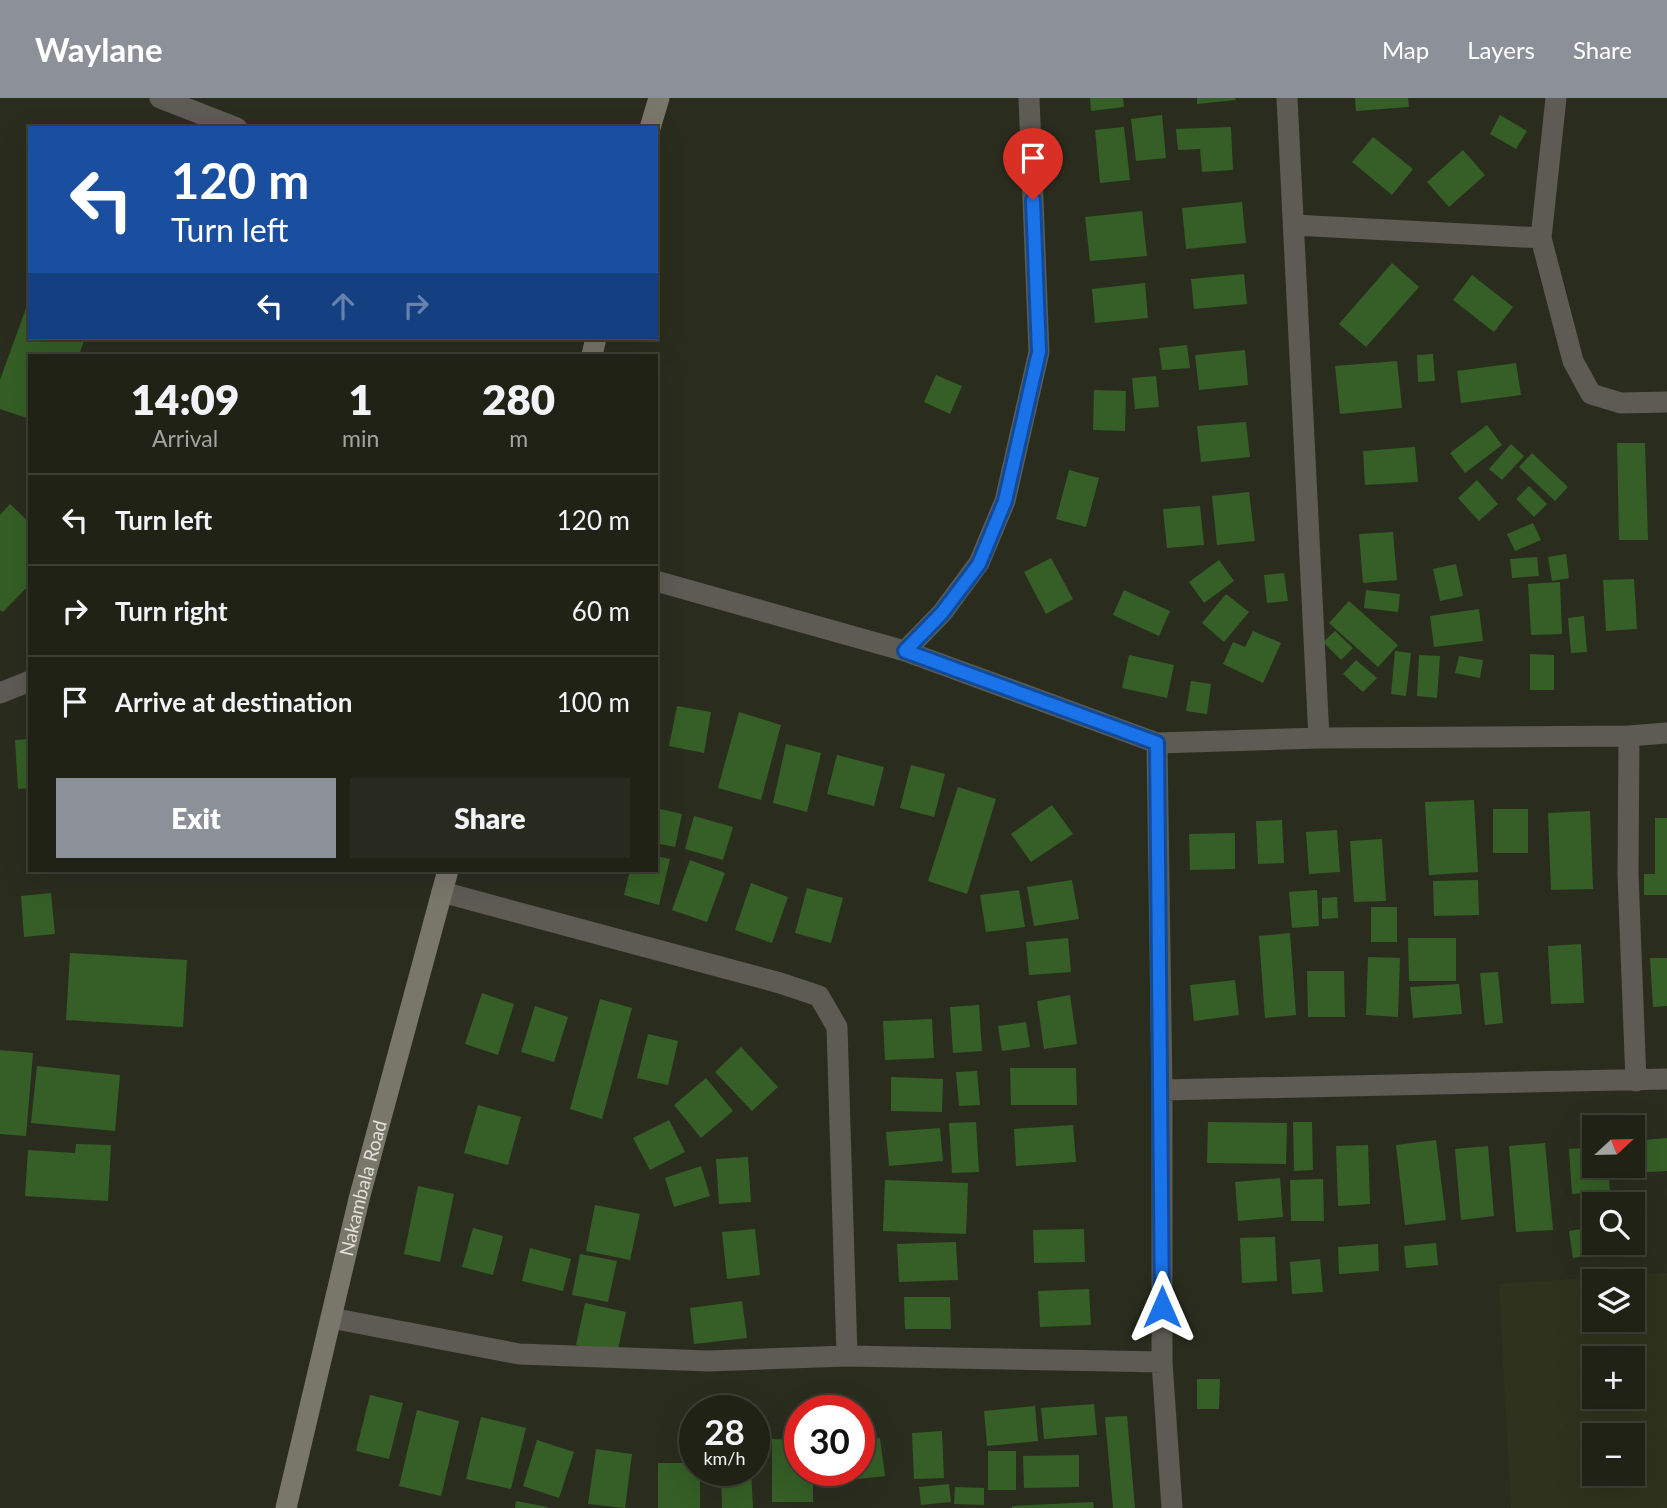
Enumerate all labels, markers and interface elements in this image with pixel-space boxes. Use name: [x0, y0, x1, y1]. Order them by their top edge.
text: Waylane: [35, 29, 163, 69]
text: Map: [1382, 35, 1429, 64]
text: Layers: [1467, 35, 1535, 64]
text: Share: [1573, 35, 1632, 64]
pin: [1003, 128, 1063, 200]
icon: arrive: [1014, 139, 1052, 177]
text: 120 m: [171, 151, 309, 209]
icon: left: [56, 154, 147, 245]
text: Turn left: [171, 210, 288, 249]
icon: left: [251, 287, 289, 325]
icon: ahead: [324, 287, 362, 325]
icon: right: [397, 287, 435, 325]
text: 14:09: [131, 374, 239, 424]
text: 1: [349, 374, 373, 424]
text: 280: [482, 374, 555, 424]
text: Arrival: [152, 424, 218, 452]
text: min: [342, 424, 379, 452]
text: m: [509, 424, 528, 452]
icon: left: [56, 501, 94, 539]
text: Turn left: [115, 504, 212, 536]
text: 120 m: [557, 504, 630, 536]
icon: right: [56, 592, 94, 630]
text: Turn right: [115, 595, 228, 627]
text: 60 m: [572, 595, 630, 627]
icon: arrive: [56, 683, 94, 721]
text: Arrive at destination: [115, 686, 352, 718]
text: 100 m: [557, 686, 630, 718]
button: Exit: [56, 778, 336, 858]
button: Share: [350, 778, 630, 858]
north arrow: [1582, 1115, 1645, 1178]
map controls: [1582, 1115, 1645, 1486]
street label: Nakambala Road: [334, 1117, 391, 1258]
button: search: [1582, 1192, 1645, 1255]
button: layers: [1582, 1269, 1645, 1332]
position arrow: [1125, 1270, 1199, 1344]
button: +: [1582, 1346, 1645, 1409]
speed limit sign: 30: [784, 1395, 875, 1486]
text: 28: [704, 1410, 745, 1452]
button: −: [1582, 1423, 1645, 1486]
text: km/h: [703, 1447, 746, 1469]

